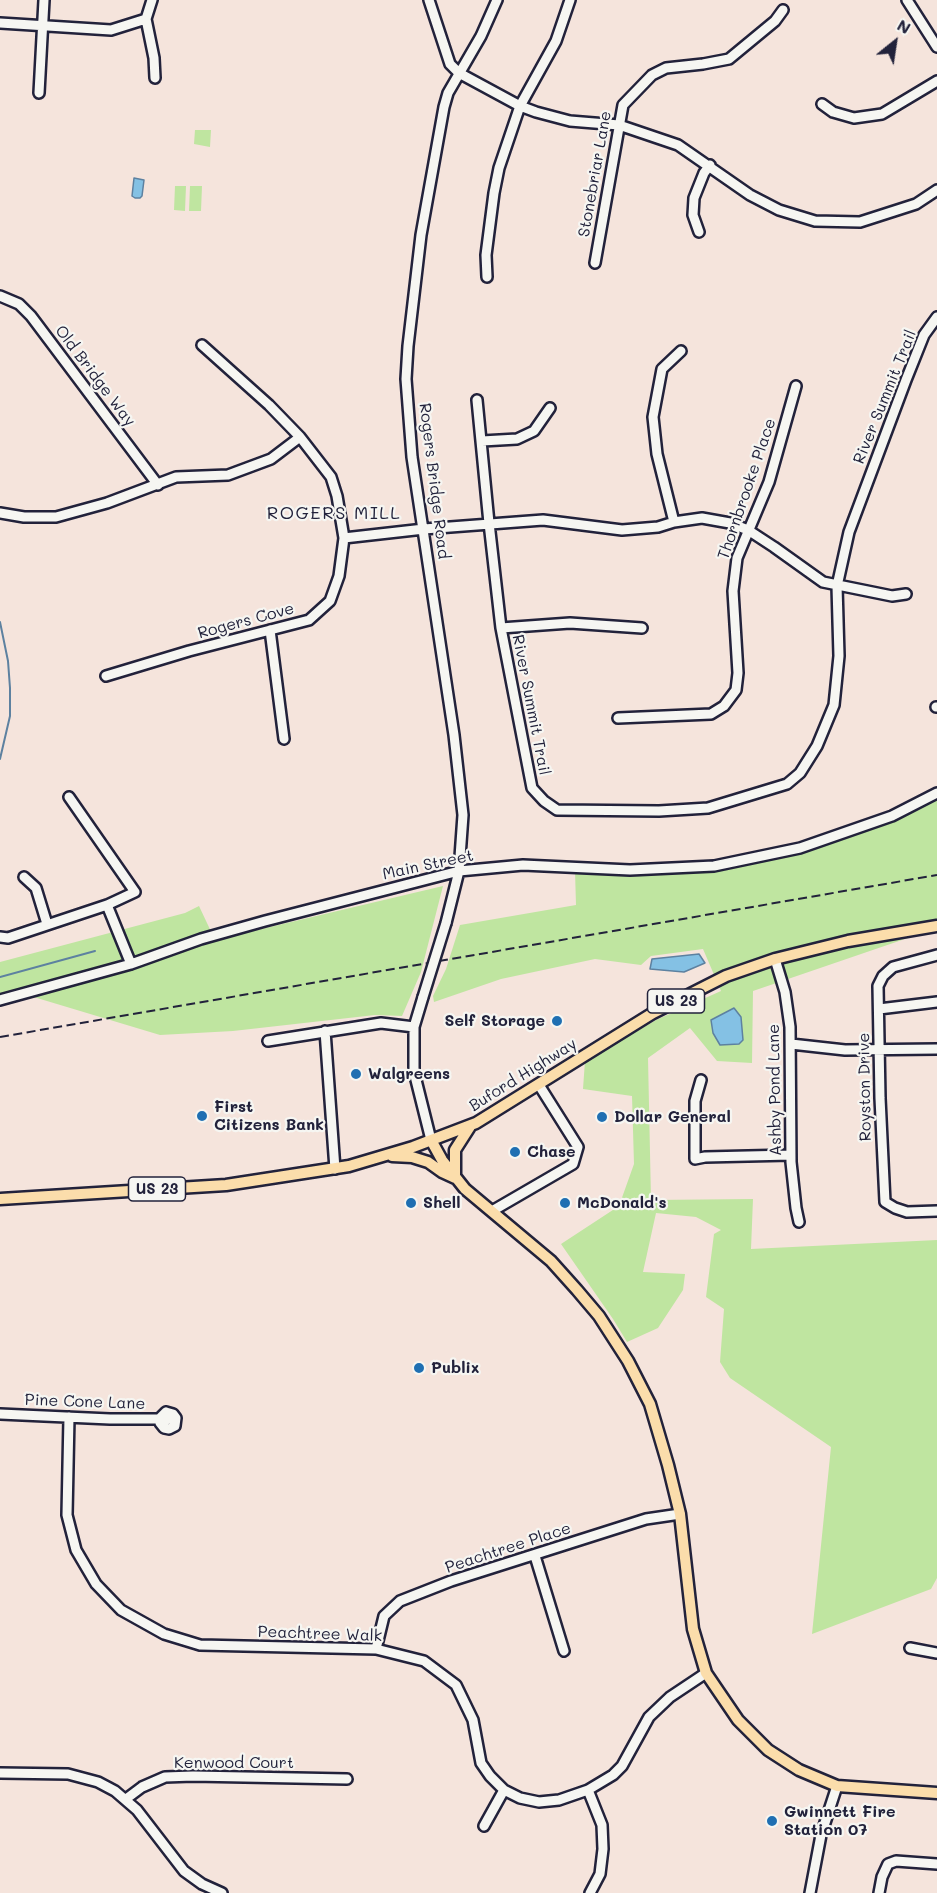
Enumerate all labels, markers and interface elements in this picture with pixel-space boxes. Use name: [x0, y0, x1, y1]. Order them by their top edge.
north arrow: [865, 12, 925, 72]
text: N: [894, 14, 915, 38]
street label: Stonebriar Lane: [574, 109, 616, 239]
street label: Old Bridge Way: [51, 322, 139, 430]
street label: River Summit Trail: [849, 327, 921, 467]
street label: Rogers Bridge Road: [415, 402, 453, 560]
street label: Thornbrooke Place: [714, 416, 780, 562]
district label: ROGERS MILL: [267, 502, 401, 524]
street label: Rogers Cove: [196, 599, 296, 643]
street label: River Summit Trail: [508, 633, 554, 777]
street label: Main Street: [381, 846, 475, 884]
road number: US 23: [648, 989, 704, 1013]
place label: Self Storage: [444, 1011, 545, 1031]
marker: Self Storage: [550, 1014, 564, 1028]
street label: Ashby Pond Lane: [764, 1024, 786, 1156]
street label: Royston Drive: [854, 1033, 876, 1141]
street label: Buford Highway: [466, 1034, 580, 1116]
place label: Walgreens: [368, 1064, 450, 1084]
marker: Walgreens: [349, 1067, 363, 1081]
place label: First Citizens Bank: [214, 1097, 324, 1135]
place label: Dollar General: [614, 1107, 731, 1127]
marker: First Citizens Bank: [195, 1109, 209, 1123]
marker: Dollar General: [595, 1110, 609, 1124]
place label: Chase: [527, 1142, 576, 1162]
marker: Chase: [508, 1145, 522, 1159]
road number: US 23: [128, 1177, 186, 1201]
place label: Shell: [423, 1193, 460, 1213]
place label: McDonald's: [577, 1193, 666, 1213]
marker: Shell: [404, 1196, 418, 1210]
marker: McDonald's: [558, 1196, 572, 1210]
place label: Publix: [431, 1358, 479, 1378]
marker: Publix: [412, 1361, 426, 1375]
street label: Pine Cone Lane: [24, 1390, 146, 1414]
street label: Peachtree Place: [443, 1519, 573, 1577]
street label: Peachtree Walk: [257, 1622, 383, 1646]
street label: Kenwood Court: [174, 1753, 294, 1773]
place label: Gwinnett Fire Station 07: [784, 1802, 895, 1840]
marker: Gwinnett Fire Station 07: [765, 1814, 779, 1828]

